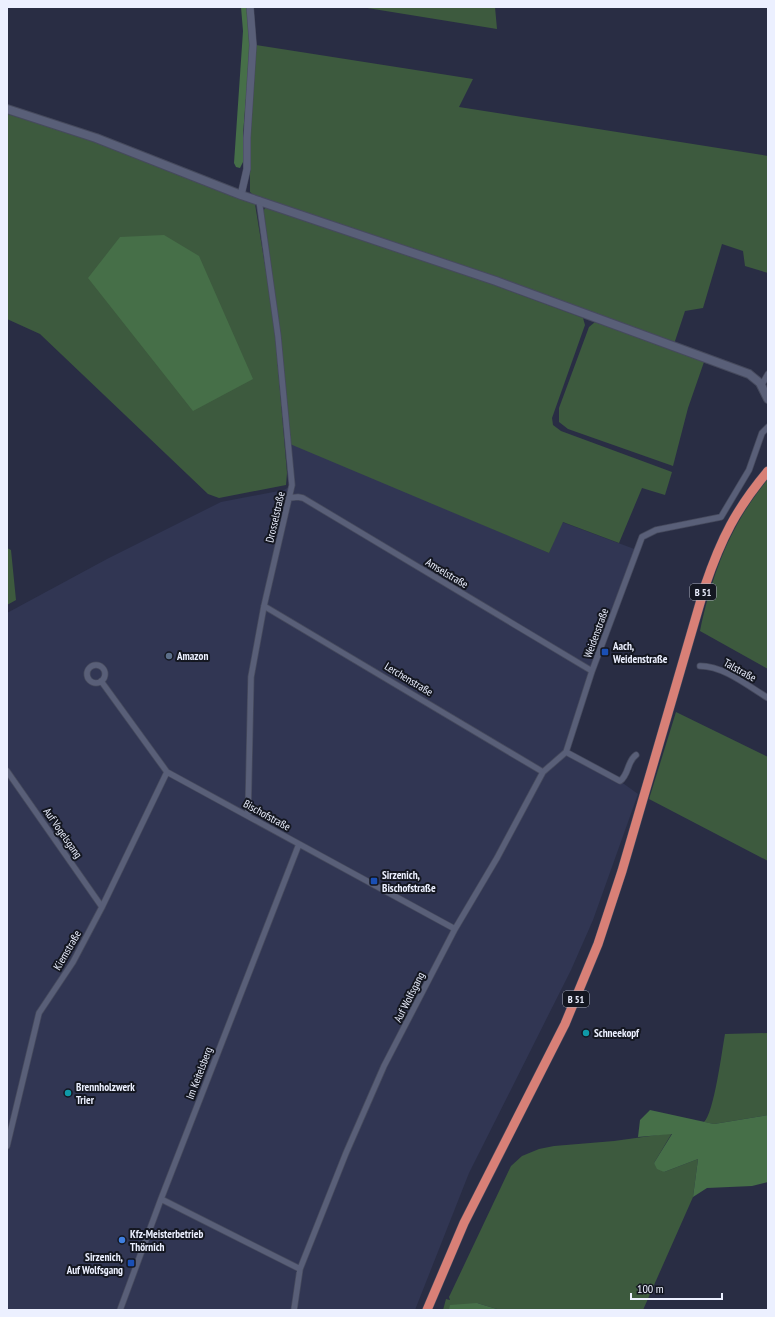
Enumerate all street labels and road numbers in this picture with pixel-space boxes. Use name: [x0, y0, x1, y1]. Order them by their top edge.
street label: Drosselstraße: [262, 490, 288, 544]
street label: Amselstraße: [423, 555, 471, 591]
road number: B 51: [690, 584, 716, 600]
street label: Weidenstraße: [581, 606, 612, 660]
street label: Talstraße: [721, 655, 759, 685]
street label: Lerchenstraße: [382, 659, 436, 699]
street label: Bischofstraße: [241, 796, 293, 834]
street label: Auf Vogelsgang: [40, 805, 86, 861]
street label: Kiemstraße: [50, 927, 84, 972]
street label: Auf Wolfsgang: [390, 969, 428, 1024]
road number: B 51: [563, 991, 589, 1007]
street label: Im Keitelsberg: [183, 1045, 215, 1101]

